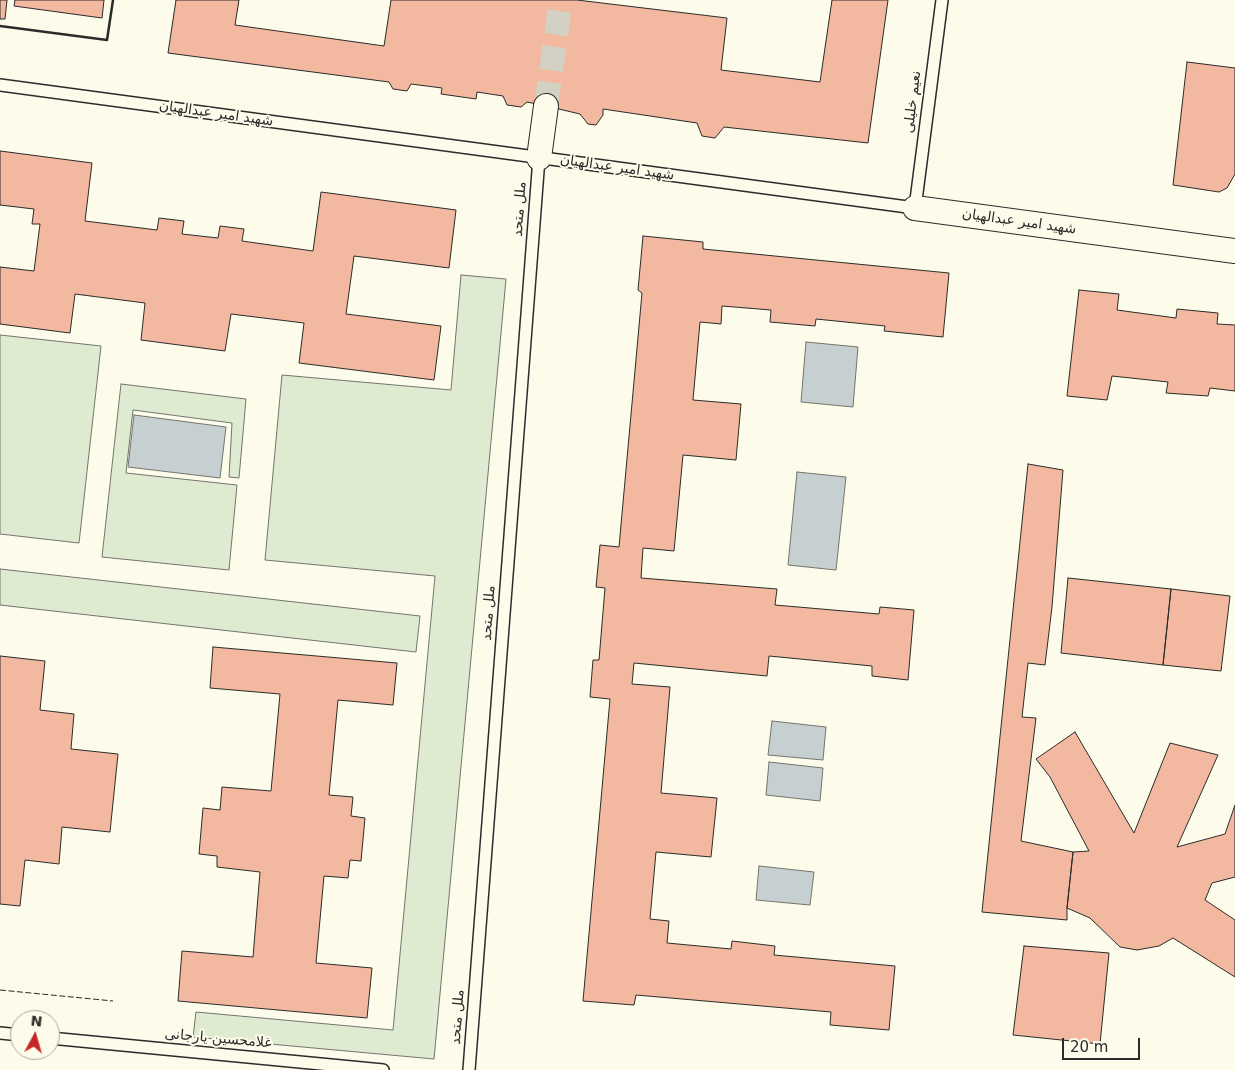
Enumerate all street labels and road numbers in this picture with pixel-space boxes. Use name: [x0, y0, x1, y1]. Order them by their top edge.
street label: نعیم خلیلی: [901, 70, 925, 134]
street label: شهید امیر عبدالهیان: [158, 98, 274, 130]
street label: شهید امیر عبدالهیان: [559, 152, 675, 184]
street label: ملل متحد: [510, 181, 530, 237]
street label: شهید امیر عبدالهیان: [961, 206, 1077, 238]
street label: ملل متحد: [479, 585, 499, 641]
street label: ملل متحد: [448, 989, 468, 1045]
street label: غلامحسین یارجانی: [164, 1026, 272, 1052]

